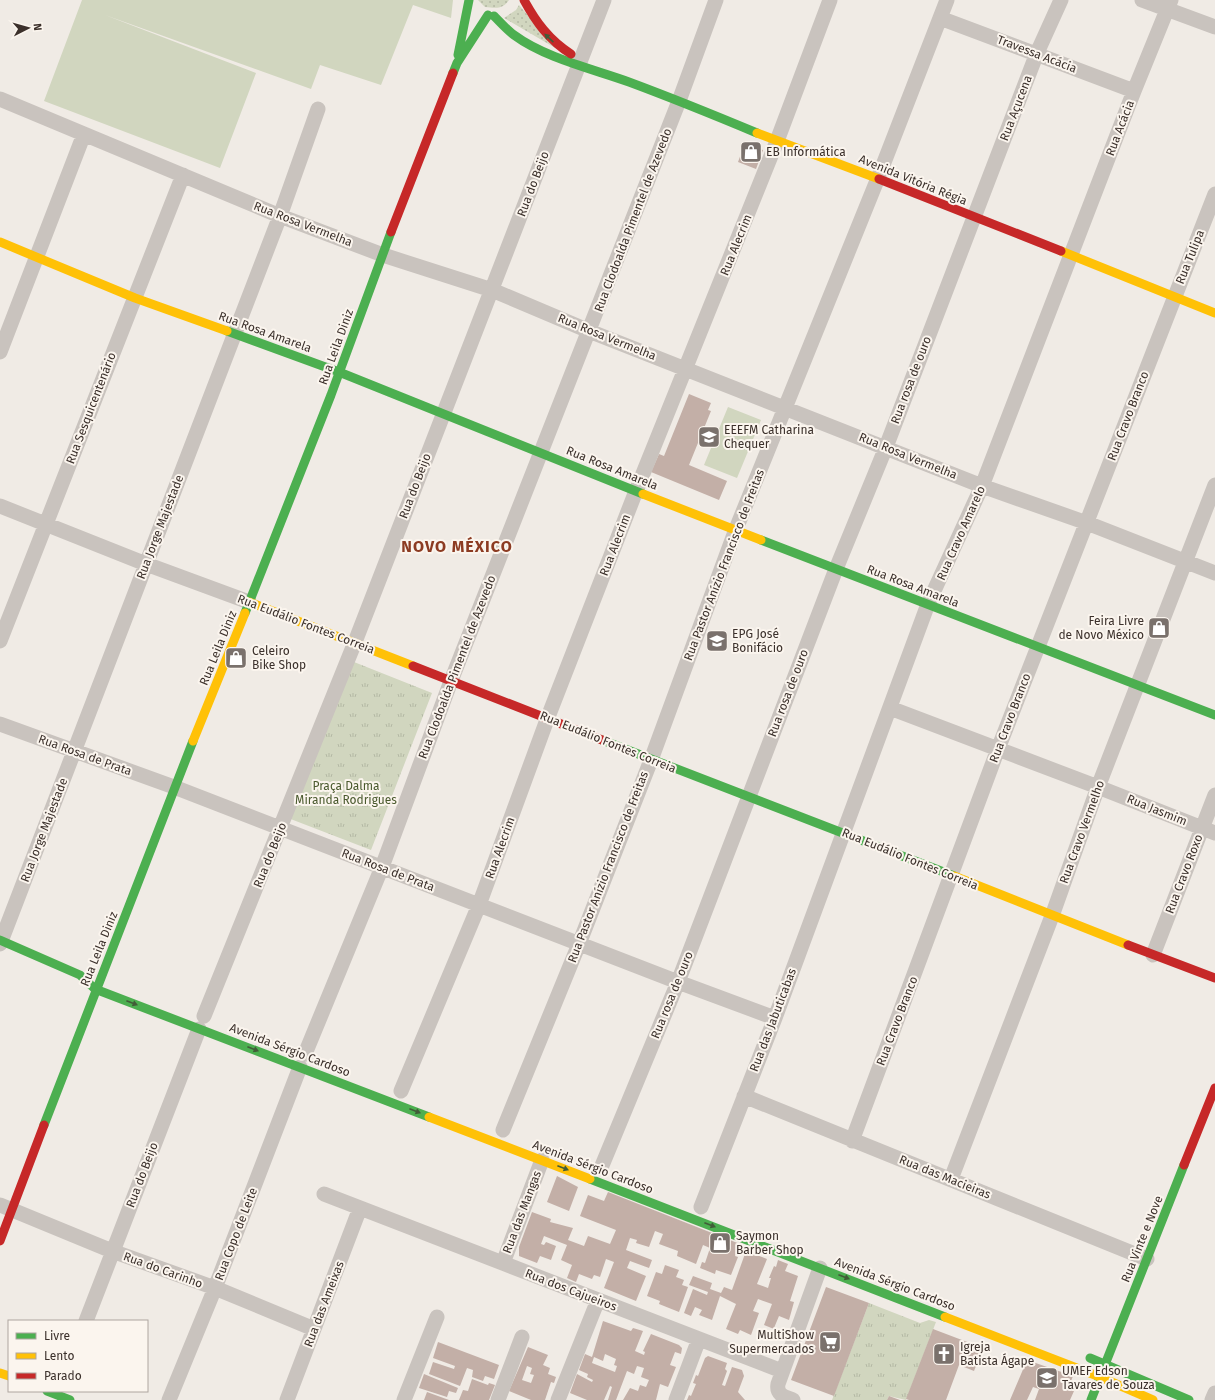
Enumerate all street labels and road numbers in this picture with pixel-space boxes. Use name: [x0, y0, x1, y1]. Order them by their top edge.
street label: Travessa Acácia: [995, 32, 1079, 76]
street label: Rua Açucena: [997, 73, 1035, 143]
street label: Rua Acácia: [1103, 98, 1137, 158]
street label: Rua Clodoalda Pimentel de Azevedo: [591, 126, 675, 314]
street label: Rua do Beijo: [514, 149, 552, 219]
street label: Avenida Vitória Régia: [857, 152, 969, 208]
street label: Rua Rosa Vermelha: [252, 199, 354, 249]
street label: Rua Alecrim: [717, 212, 755, 278]
street label: Rua Tulipa: [1173, 228, 1207, 286]
street label: Rua Leila Diniz: [316, 307, 356, 387]
street label: Rua Rosa Amarela: [217, 309, 313, 355]
street label: Rua Rosa Vermelha: [556, 311, 658, 363]
street label: Rua rosa de ouro: [888, 334, 934, 426]
street label: Rua Sesquicentenário: [63, 350, 119, 466]
street label: Rua Cravo Branco: [1105, 369, 1151, 463]
street label: Rua Rosa Vermelha: [857, 430, 959, 482]
street label: Rua Rosa Amarela: [564, 443, 660, 493]
street label: Rua do Beijo: [396, 451, 434, 521]
street label: Rua Pastor Anízio Francisco de Freitas: [681, 467, 767, 663]
street label: Rua Jorge Majestade: [134, 473, 186, 581]
street label: Rua Cravo Amarelo: [934, 484, 988, 582]
street label: Rua Alecrim: [597, 512, 633, 578]
street label: Rua Rosa Amarela: [865, 562, 961, 610]
street label: Rua Clodoalda Pimentel de Azevedo: [415, 573, 499, 761]
street label: Rua Eudálio Fontes Correia: [235, 591, 377, 657]
street label: Rua Leila Diniz: [197, 609, 239, 687]
street label: Rua rosa de ouro: [765, 647, 811, 739]
street label: Rua Cravo Branco: [987, 671, 1033, 765]
street label: Rua Eudálio Fontes Correia: [538, 708, 678, 776]
street label: Rua Rosa de Prata: [36, 732, 134, 778]
street label: Rua Pastor Anízio Francisco de Freitas: [565, 769, 651, 965]
street label: Rua Jorge Majestade: [18, 776, 70, 884]
street label: Rua Cravo Vermelho: [1057, 778, 1107, 886]
street label: Rua Jasmim: [1125, 792, 1189, 828]
street label: Rua Alecrim: [482, 815, 518, 881]
street label: Rua do Beijo: [251, 820, 289, 890]
street label: Rua Eudálio Fontes Correia: [840, 825, 980, 893]
street label: Rua Cravo Roxo: [1162, 832, 1206, 916]
street label: Rua Rosa de Prata: [340, 846, 436, 894]
street label: Rua Leila Diniz: [78, 910, 120, 988]
street label: Rua rosa de ouro: [648, 949, 696, 1041]
street label: Rua das Jabuticabas: [747, 966, 799, 1074]
street label: Rua Cravo Branco: [874, 974, 920, 1068]
street label: Avenida Sérgio Cardoso: [228, 1021, 352, 1079]
street label: Avenida Sérgio Cardoso: [531, 1138, 655, 1196]
street label: Rua do Beijo: [123, 1140, 161, 1210]
street label: Rua das Macieiras: [897, 1152, 993, 1202]
street label: Rua das Mangas: [500, 1168, 544, 1255]
street label: Rua Copo de Leite: [212, 1186, 260, 1282]
street label: Rua Vinte e Nove: [1118, 1194, 1166, 1284]
street label: Rua do Carinho: [121, 1249, 205, 1291]
street label: Avenida Sérgio Cardoso: [833, 1255, 957, 1313]
street label: Rua das Ameixas: [301, 1259, 347, 1349]
street label: Rua dos Cajueiros: [523, 1266, 619, 1314]

